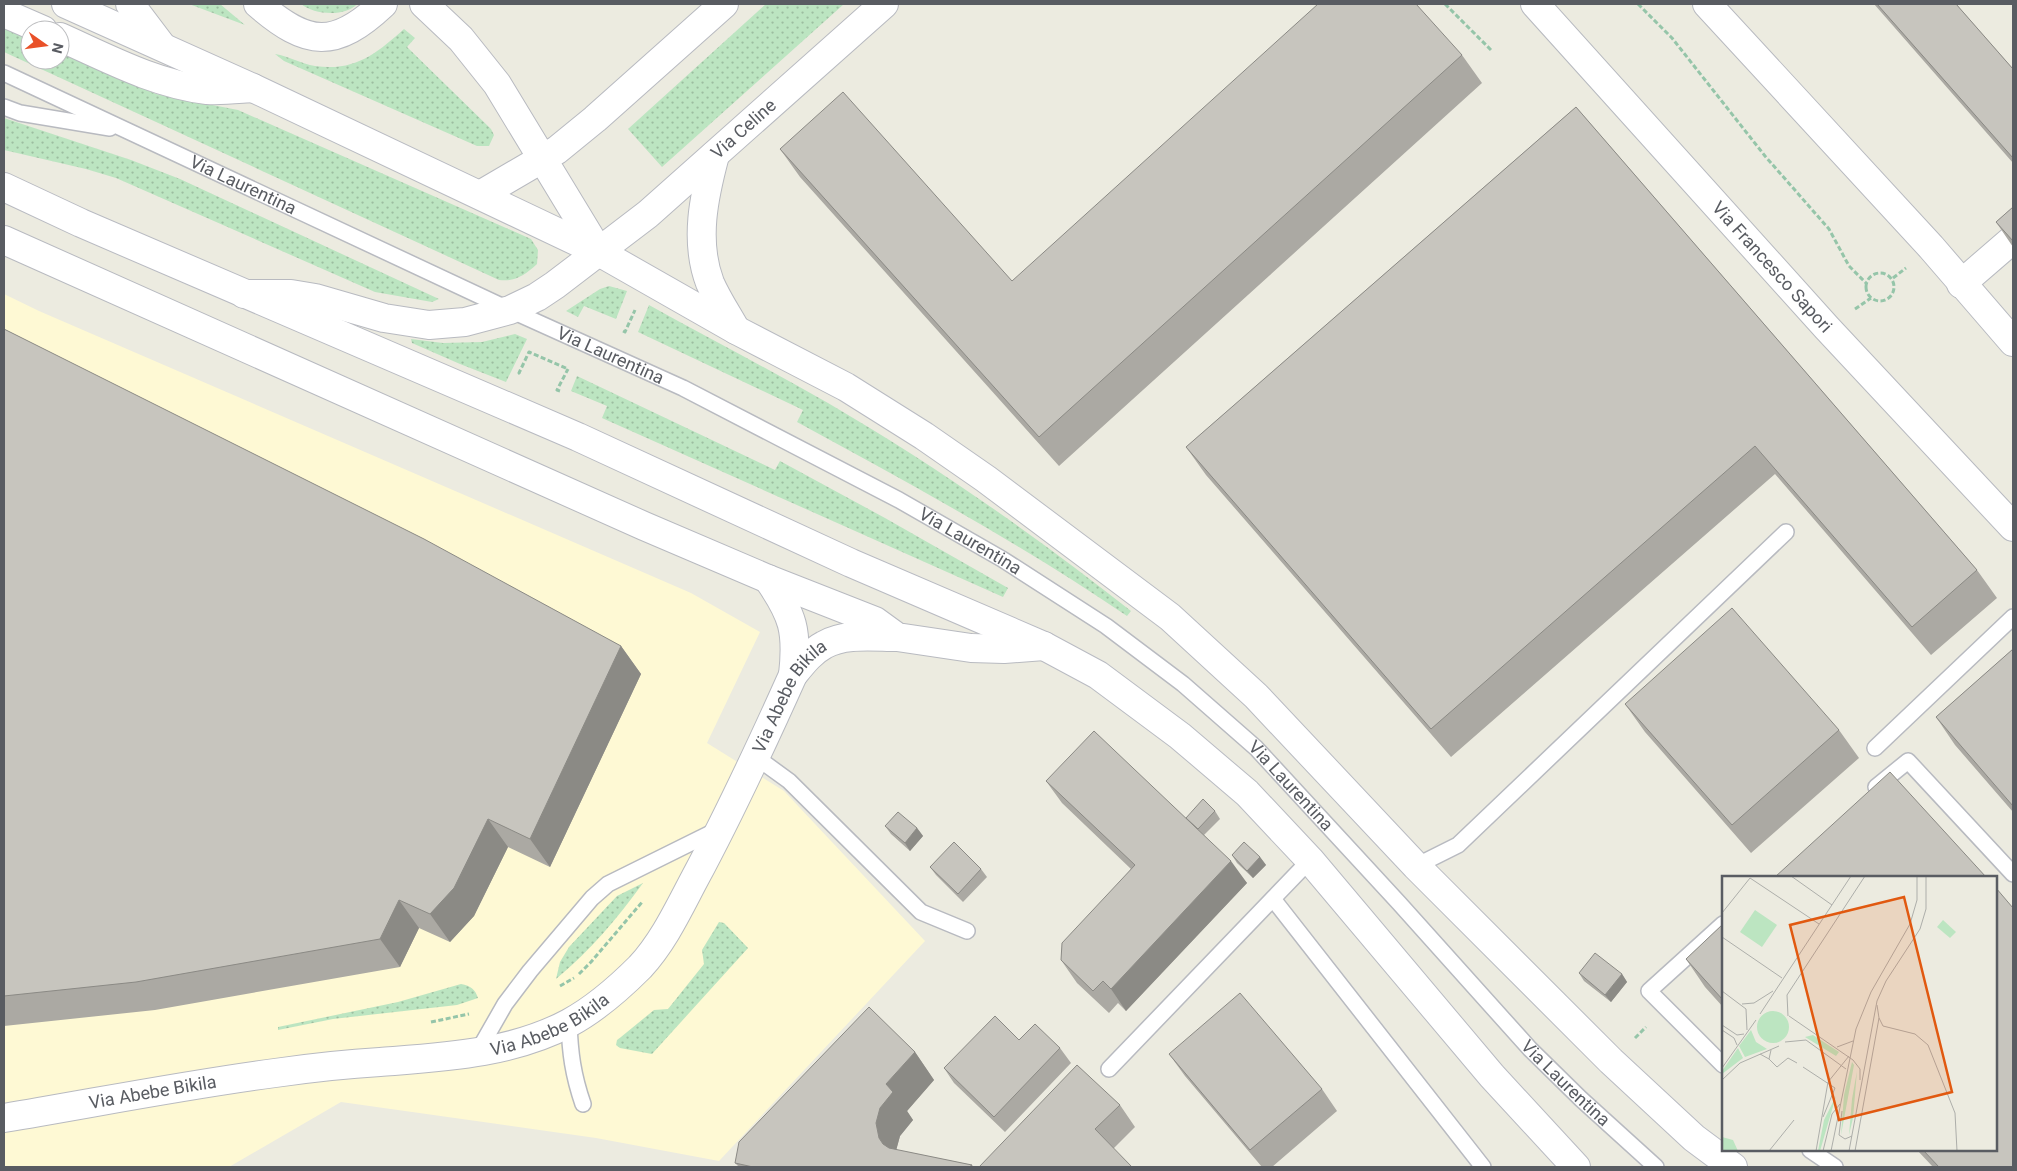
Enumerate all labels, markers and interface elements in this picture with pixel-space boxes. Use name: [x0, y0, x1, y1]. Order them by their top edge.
north arrow: [20, 20, 70, 70]
text: N: [49, 41, 67, 55]
street label: Via Celine: [707, 94, 780, 163]
street label: Via Laurentina: [187, 151, 300, 218]
street label: Via Francesco Sapori: [1708, 197, 1837, 337]
street label: Via Laurentina: [554, 322, 667, 388]
street label: Via Laurentina: [915, 503, 1026, 579]
street label: Via Abebe Bikila: [748, 635, 830, 756]
street label: Via Laurentina: [1245, 736, 1338, 835]
inset map: [1722, 876, 1997, 1151]
street label: Via Abebe Bikila: [488, 989, 613, 1060]
street label: Via Laurentina: [1517, 1035, 1615, 1130]
street label: Via Abebe Bikila: [87, 1071, 218, 1113]

